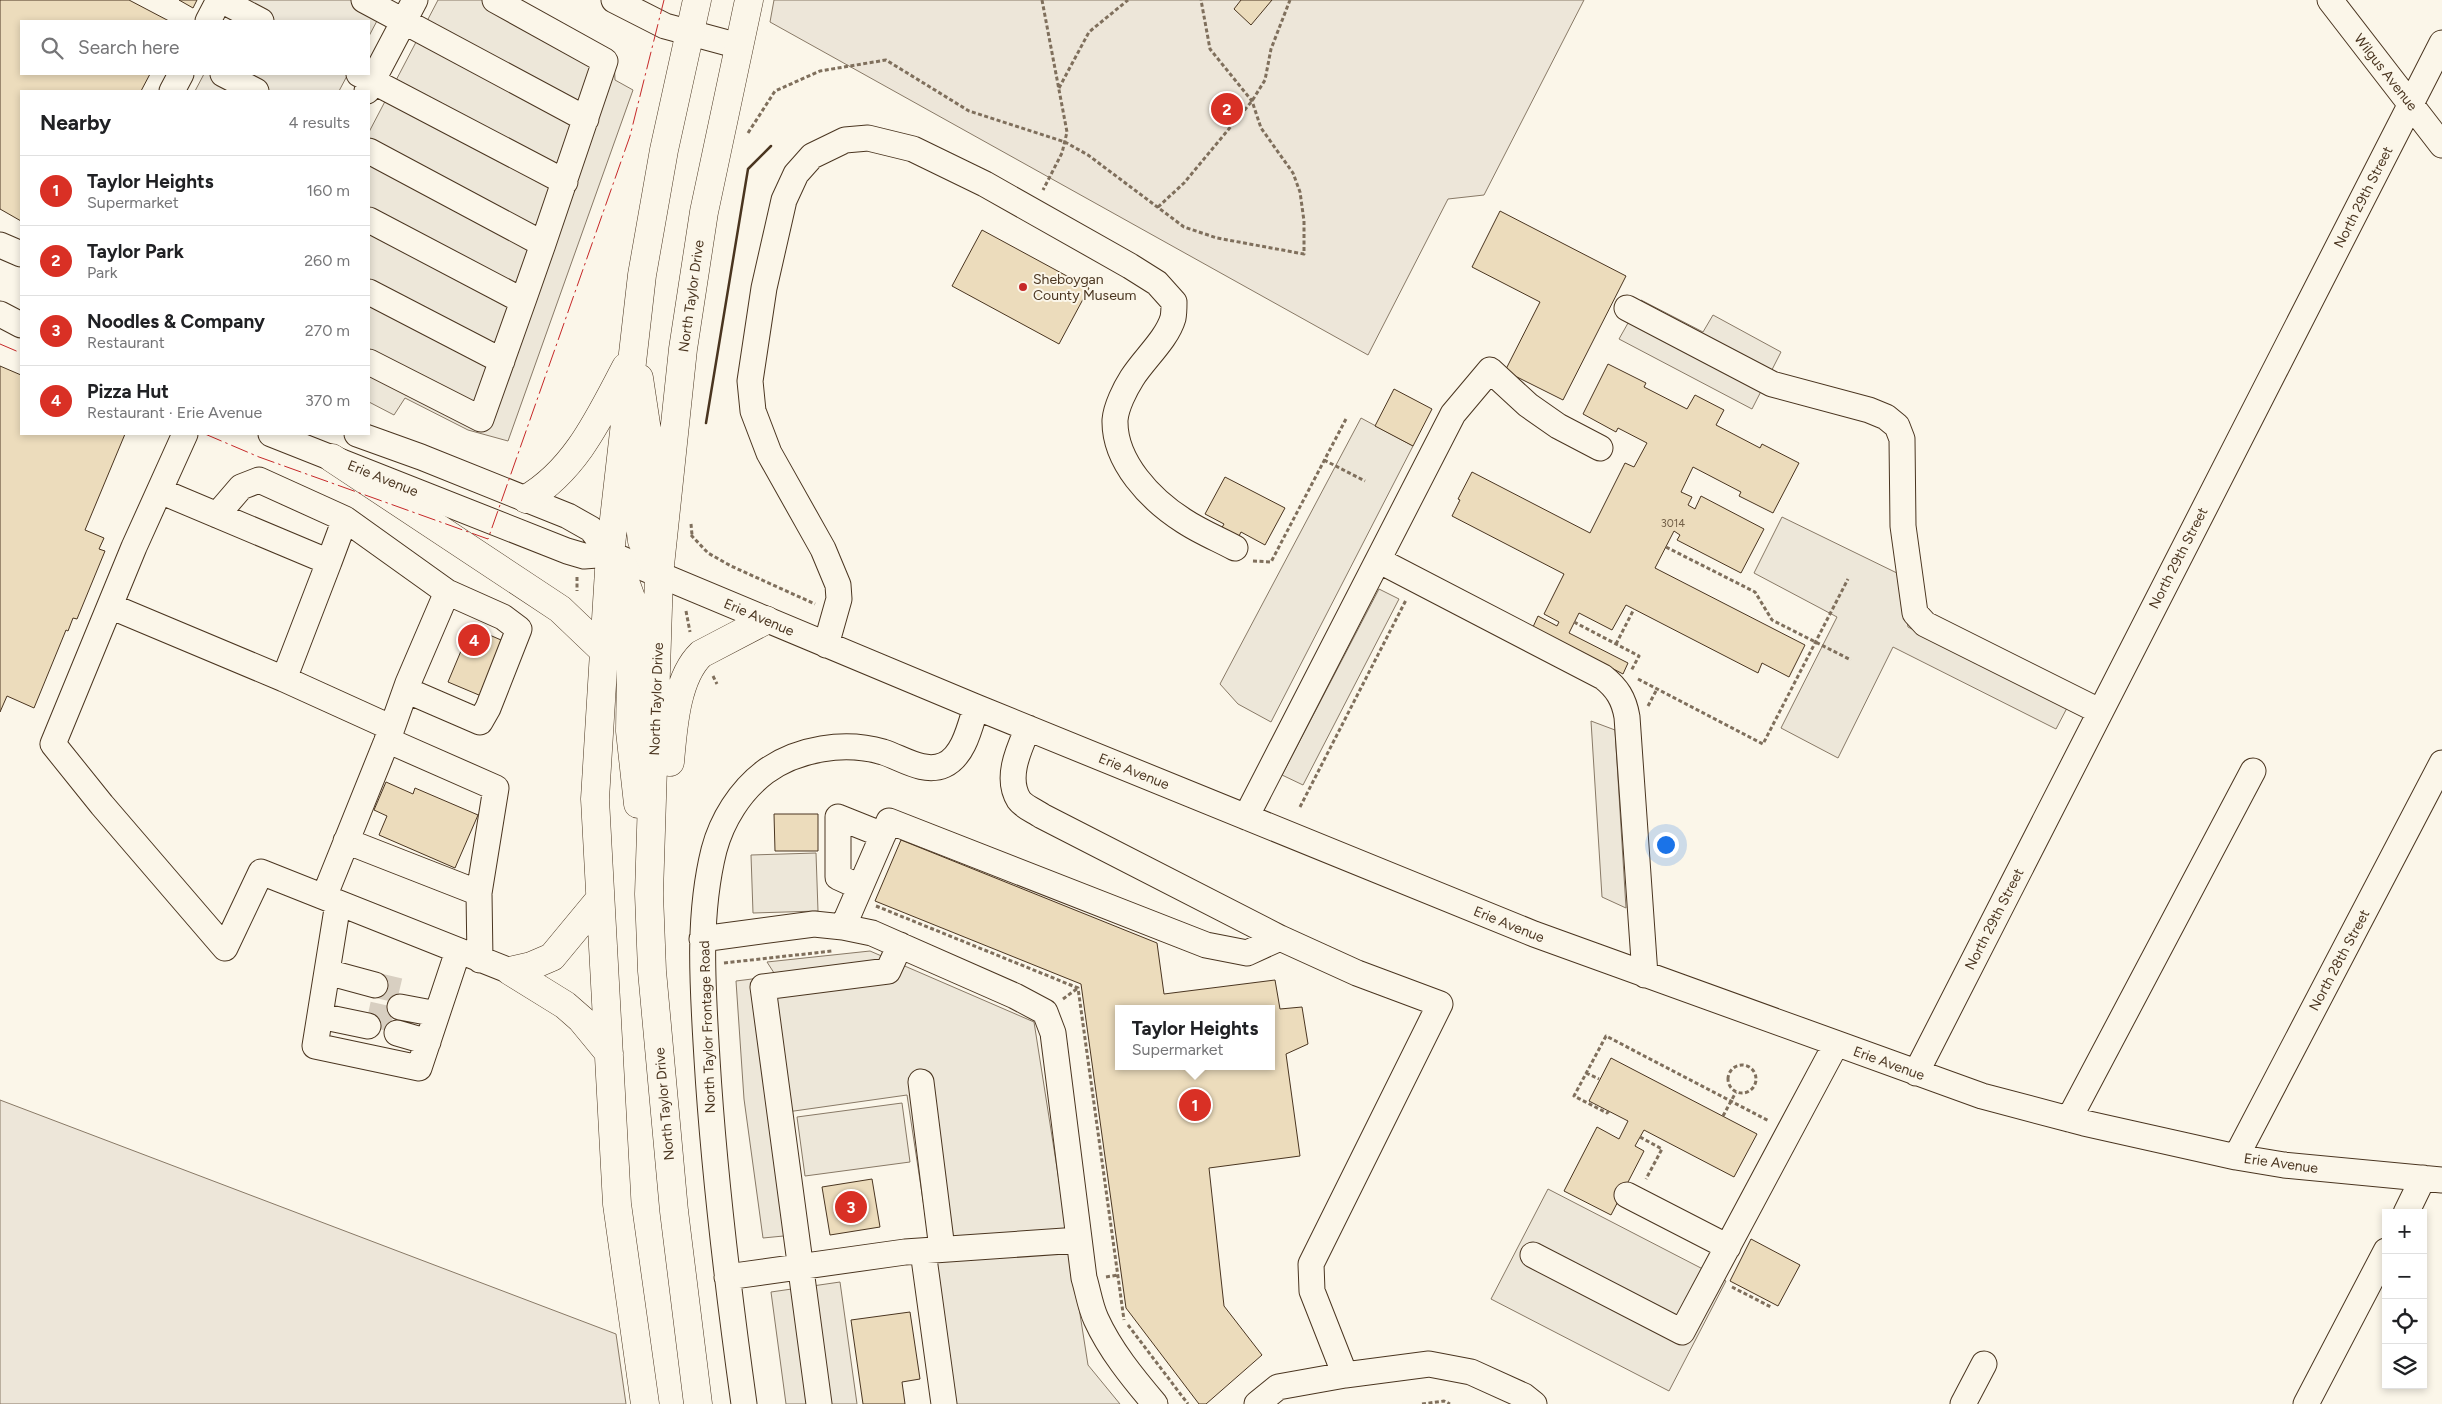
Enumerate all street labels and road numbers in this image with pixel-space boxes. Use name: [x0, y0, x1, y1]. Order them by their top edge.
street label: Wilgus Avenue: [2350, 30, 2421, 115]
street label: North 29th Street: [2331, 144, 2396, 251]
street label: North Taylor Drive: [675, 238, 708, 353]
street label: Erie Avenue: [345, 457, 421, 500]
street label: North 29th Street: [2146, 505, 2211, 612]
street label: Erie Avenue: [721, 595, 797, 640]
street label: North Taylor Drive: [646, 642, 667, 756]
street label: Erie Avenue: [1096, 750, 1172, 793]
street label: North 29th Street: [1962, 866, 2027, 973]
street label: Erie Avenue: [1471, 903, 1547, 946]
street label: North 28th Street: [2306, 907, 2373, 1014]
street label: North Taylor Frontage Road: [696, 940, 719, 1114]
street label: Erie Avenue: [1851, 1043, 1927, 1084]
street label: North Taylor Drive: [651, 1046, 678, 1161]
street label: Erie Avenue: [2243, 1150, 2319, 1177]

